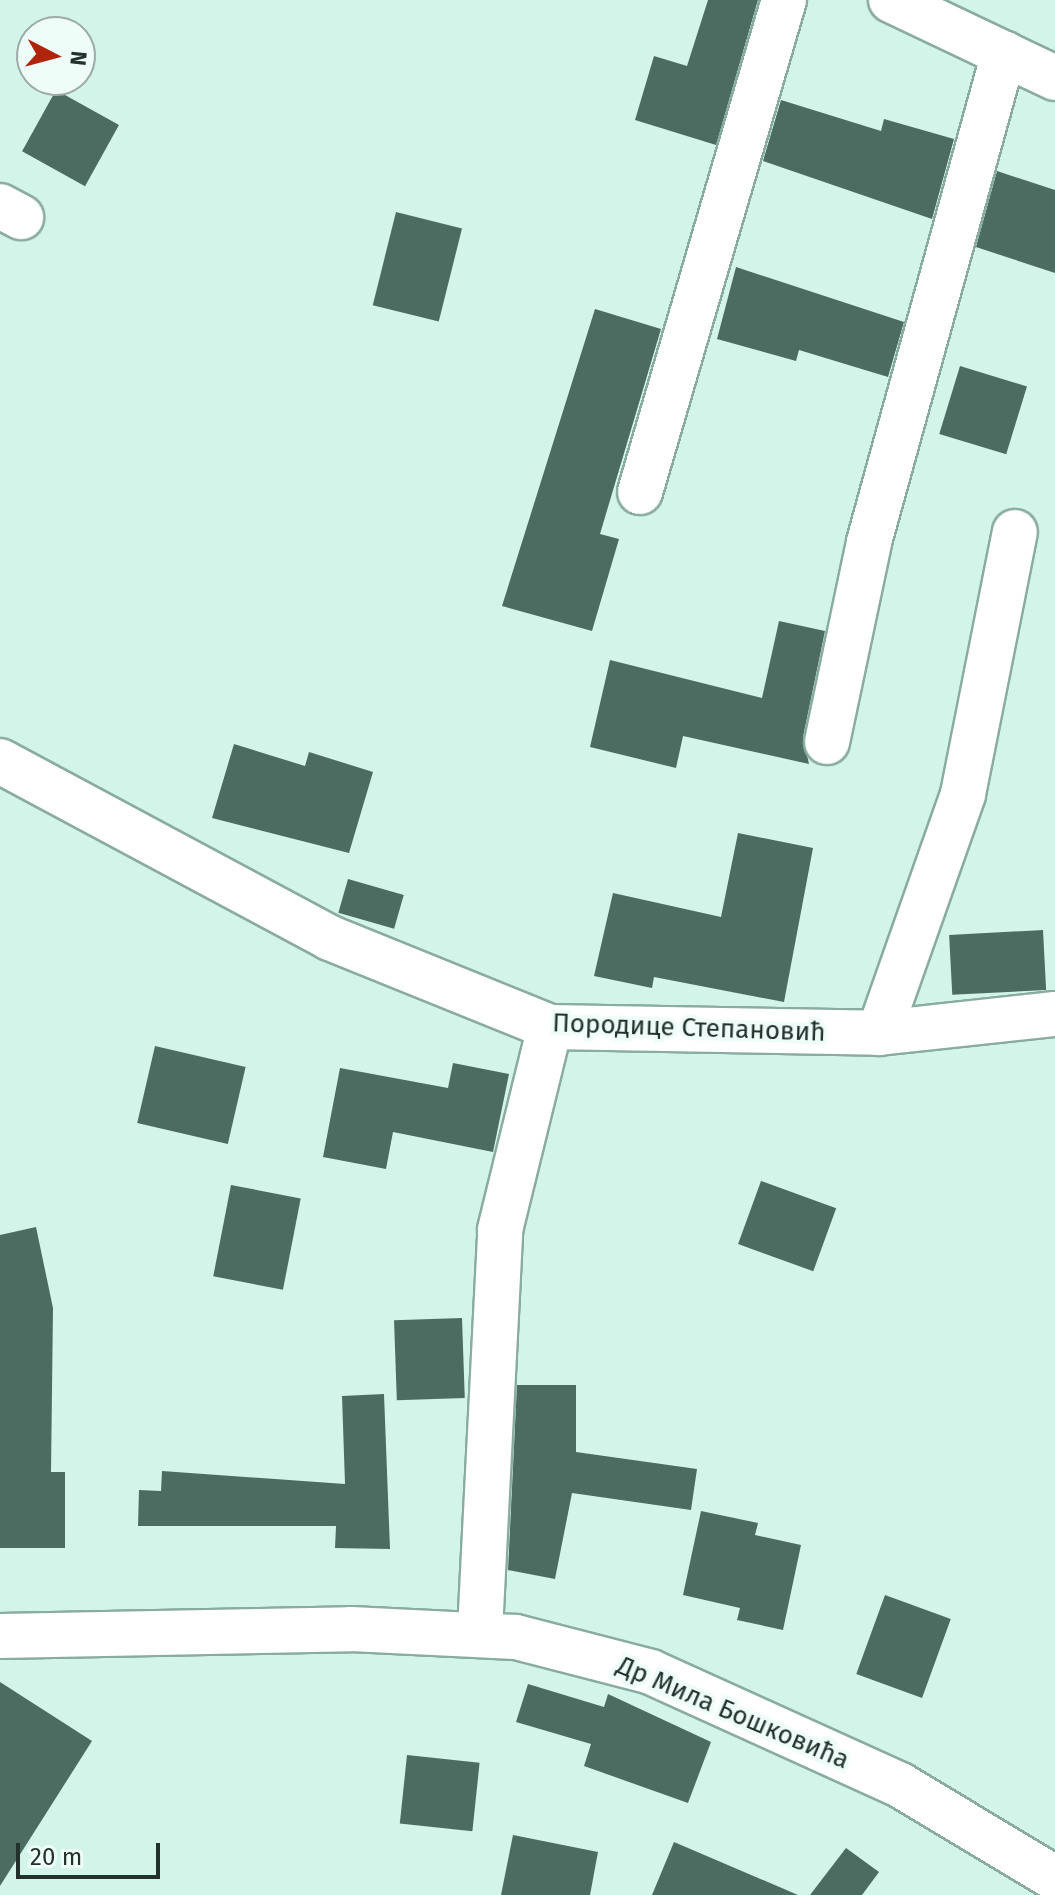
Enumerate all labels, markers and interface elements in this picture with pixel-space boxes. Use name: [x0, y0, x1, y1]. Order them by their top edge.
north arrow: [16, 16, 96, 96]
text: N: [64, 50, 93, 67]
street label: Породице Степановић: [552, 1008, 826, 1048]
street label: Др Мила Бошковића: [612, 1650, 854, 1776]
scale bar: [20, 1827, 164, 1877]
text: 20 m: [30, 1843, 82, 1871]

